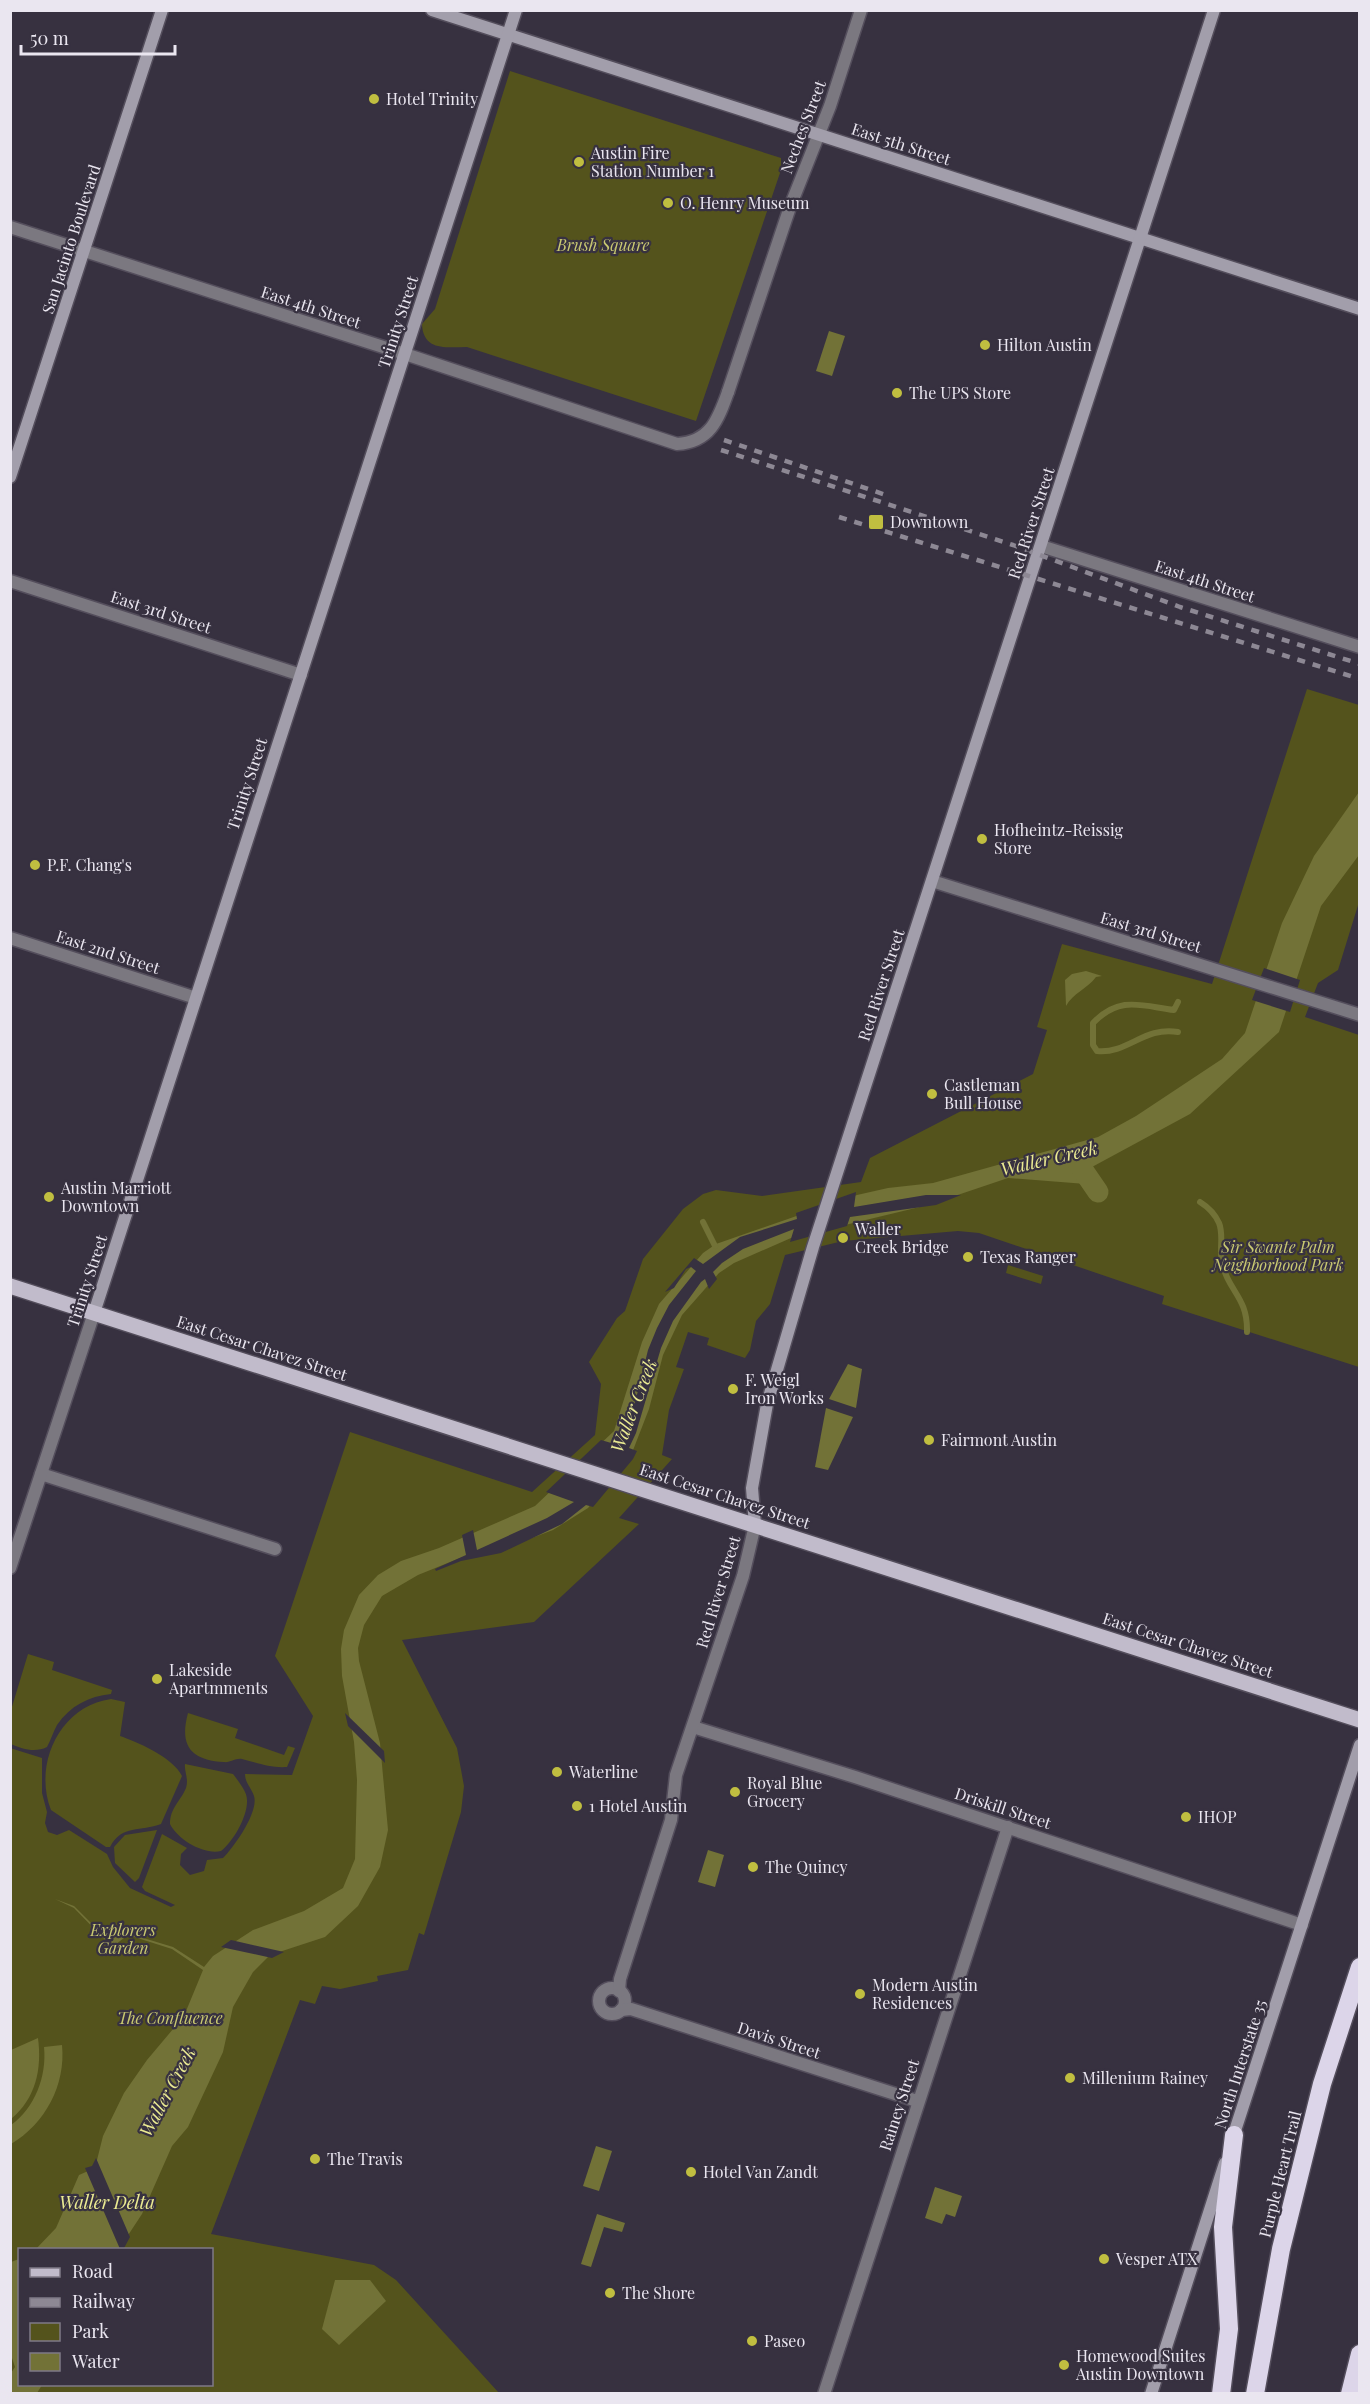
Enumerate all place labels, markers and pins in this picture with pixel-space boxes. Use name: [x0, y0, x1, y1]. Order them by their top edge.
place label: Hotel Trinity: [386, 88, 478, 109]
marker: Hotel Trinity: [367, 92, 381, 106]
place label: Austin Fire Station Number 1: [590, 142, 714, 181]
marker: Austin Fire Station Number 1: [572, 155, 586, 169]
place label: O. Henry Museum: [680, 192, 810, 213]
marker: O. Henry Museum: [661, 196, 675, 210]
place label: Hilton Austin: [997, 334, 1092, 355]
marker: Hilton Austin: [978, 338, 992, 352]
place label: The UPS Store: [909, 382, 1011, 403]
marker: The UPS Store: [890, 386, 904, 400]
place label: Downtown: [890, 511, 969, 532]
marker: Downtown: [867, 513, 885, 531]
place label: Hofheintz-Reissig Store: [994, 819, 1124, 858]
marker: Hofheintz-Reissig Store: [975, 832, 989, 846]
place label: P.F. Chang's: [47, 854, 132, 875]
marker: P.F. Chang's: [28, 858, 42, 872]
place label: Castleman Bull House: [944, 1074, 1022, 1113]
marker: Castleman Bull House: [925, 1087, 939, 1101]
place label: Austin Marriott Downtown: [60, 1177, 171, 1216]
marker: Austin Marriott Downtown: [42, 1190, 56, 1204]
place label: Waller Creek Bridge: [854, 1218, 949, 1257]
marker: Waller Creek Bridge: [836, 1231, 850, 1245]
place label: Texas Ranger: [980, 1246, 1076, 1267]
marker: Texas Ranger: [961, 1250, 975, 1264]
place label: F. Weigl Iron Works: [745, 1369, 824, 1408]
marker: F. Weigl Iron Works: [726, 1382, 740, 1396]
place label: Fairmont Austin: [941, 1429, 1057, 1450]
marker: Fairmont Austin: [922, 1433, 936, 1447]
place label: Lakeside Apartmments: [168, 1659, 268, 1698]
marker: Lakeside Apartmments: [150, 1672, 164, 1686]
place label: Waterline: [568, 1761, 638, 1782]
marker: Waterline: [550, 1765, 564, 1779]
place label: Royal Blue Grocery: [747, 1772, 822, 1811]
marker: Royal Blue Grocery: [728, 1785, 742, 1799]
place label: 1 Hotel Austin: [589, 1795, 688, 1816]
marker: 1 Hotel Austin: [570, 1799, 584, 1813]
place label: IHOP: [1198, 1806, 1237, 1827]
marker: IHOP: [1179, 1810, 1193, 1824]
place label: The Quincy: [765, 1856, 848, 1877]
marker: The Quincy: [746, 1860, 760, 1874]
place label: Modern Austin Residences: [872, 1974, 978, 2013]
marker: Modern Austin Residences: [853, 1987, 867, 2001]
place label: Millenium Rainey: [1082, 2067, 1208, 2088]
marker: Millenium Rainey: [1063, 2071, 1077, 2085]
place label: The Travis: [327, 2148, 403, 2169]
marker: The Travis: [308, 2152, 322, 2166]
place label: Hotel Van Zandt: [703, 2161, 818, 2182]
marker: Hotel Van Zandt: [684, 2165, 698, 2179]
place label: Vesper ATX: [1115, 2248, 1198, 2269]
marker: Vesper ATX: [1097, 2252, 1111, 2266]
place label: The Shore: [622, 2282, 695, 2303]
marker: The Shore: [603, 2286, 617, 2300]
place label: Paseo: [764, 2330, 805, 2351]
marker: Paseo: [745, 2334, 759, 2348]
place label: Homewood Suites Austin Downtown: [1075, 2345, 1205, 2384]
marker: Homewood Suites Austin Downtown: [1057, 2358, 1071, 2372]

